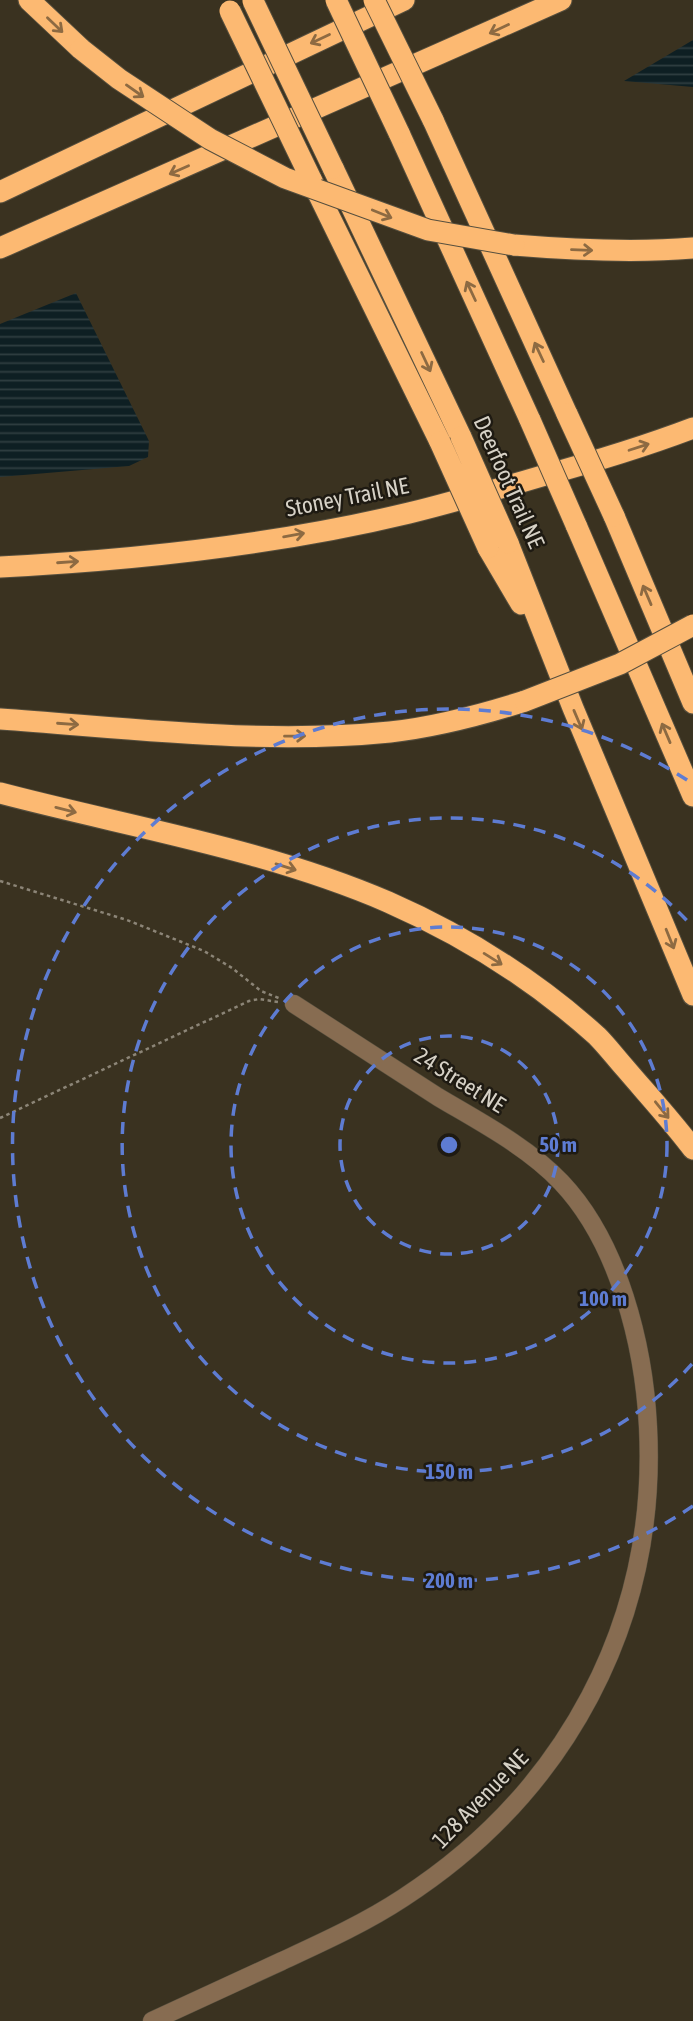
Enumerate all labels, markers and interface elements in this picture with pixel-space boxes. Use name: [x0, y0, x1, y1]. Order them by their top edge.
one-way arrow: [46, 16, 63, 33]
one-way arrow: [489, 23, 510, 36]
one-way arrow: [310, 33, 331, 46]
one-way arrow: [125, 84, 144, 98]
one-way arrow: [169, 164, 190, 177]
one-way arrow: [370, 208, 392, 221]
one-way arrow: [571, 244, 594, 257]
one-way arrow: [464, 281, 477, 302]
one-way arrow: [532, 341, 545, 363]
one-way arrow: [420, 352, 433, 373]
street label: Deerfoot Trail NE: [468, 412, 550, 552]
one-way arrow: [628, 440, 650, 452]
street label: Stoney Trail NE: [283, 472, 411, 522]
one-way arrow: [282, 528, 305, 541]
one-way arrow: [56, 555, 79, 568]
one-way arrow: [640, 585, 653, 606]
one-way arrow: [573, 709, 586, 731]
one-way arrow: [56, 718, 79, 731]
one-way arrow: [659, 723, 672, 745]
one-way arrow: [283, 729, 306, 742]
one-way arrow: [54, 804, 77, 817]
one-way arrow: [275, 861, 297, 874]
one-way arrow: [665, 927, 678, 949]
one-way arrow: [483, 952, 503, 966]
street label: 24 Street NE: [410, 1042, 510, 1118]
one-way arrow: [654, 1100, 669, 1118]
text: 50 m: [539, 1132, 577, 1156]
centre of rings: [437, 1133, 461, 1157]
text: 100 m: [579, 1286, 627, 1310]
text: 150 m: [425, 1459, 473, 1483]
text: 200 m: [425, 1568, 473, 1592]
street label: 128 Avenue NE: [427, 1745, 533, 1853]

